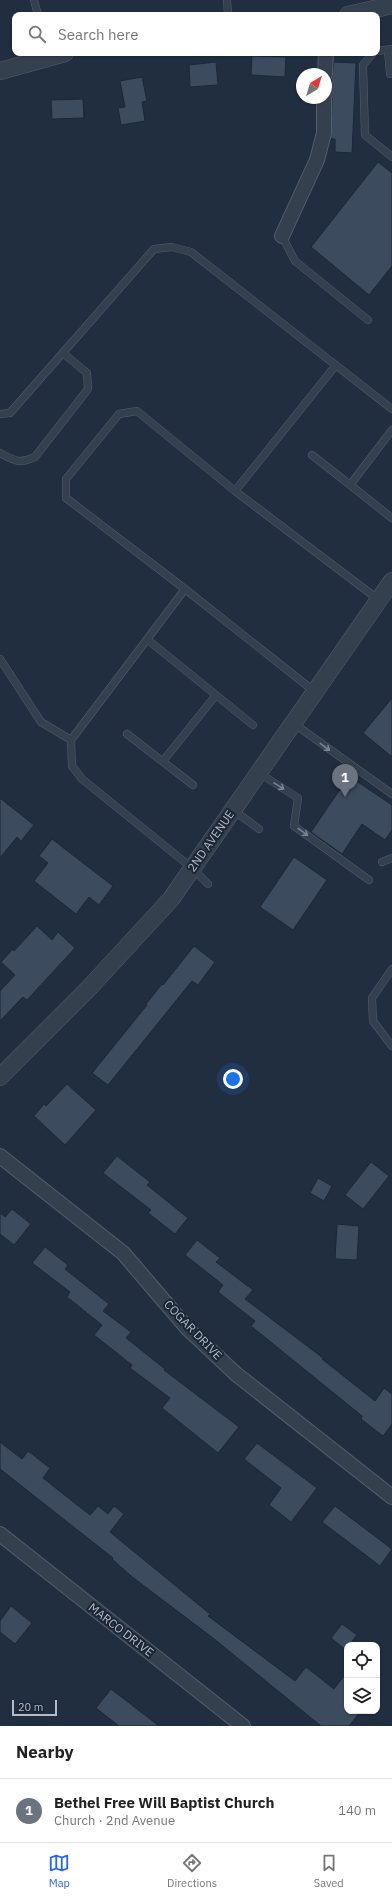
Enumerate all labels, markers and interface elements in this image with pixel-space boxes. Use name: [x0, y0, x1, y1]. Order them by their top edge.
search box: [12, 12, 380, 56]
icon: search: [26, 23, 48, 45]
text: Search here: [58, 25, 138, 44]
north arrow: [296, 68, 332, 104]
one-way arrow: [319, 742, 330, 751]
pin: 1: [332, 764, 358, 797]
one-way arrow: [273, 781, 284, 790]
street label: 2ND AVENUE: [184, 807, 237, 874]
one-way arrow: [297, 828, 308, 836]
your location: [223, 1069, 243, 1089]
street label: COGAR DRIVE: [161, 1297, 226, 1363]
street label: MARCO DRIVE: [86, 1600, 157, 1660]
map controls: [344, 1642, 380, 1714]
button: locate: [344, 1642, 380, 1678]
button: layers: [344, 1678, 380, 1714]
scale bar: [12, 1698, 57, 1717]
text: 20 m: [18, 1700, 43, 1714]
text: Nearby: [16, 1741, 74, 1763]
text: Bethel Free Will Baptist Church: [54, 1793, 274, 1812]
text: 1: [25, 1802, 33, 1819]
text: 140 m: [338, 1802, 376, 1819]
text: Church · 2nd Avenue: [54, 1812, 175, 1829]
tab: Map: [48, 1852, 70, 1890]
tab: Directions: [167, 1852, 217, 1890]
tab: Saved: [314, 1852, 344, 1890]

